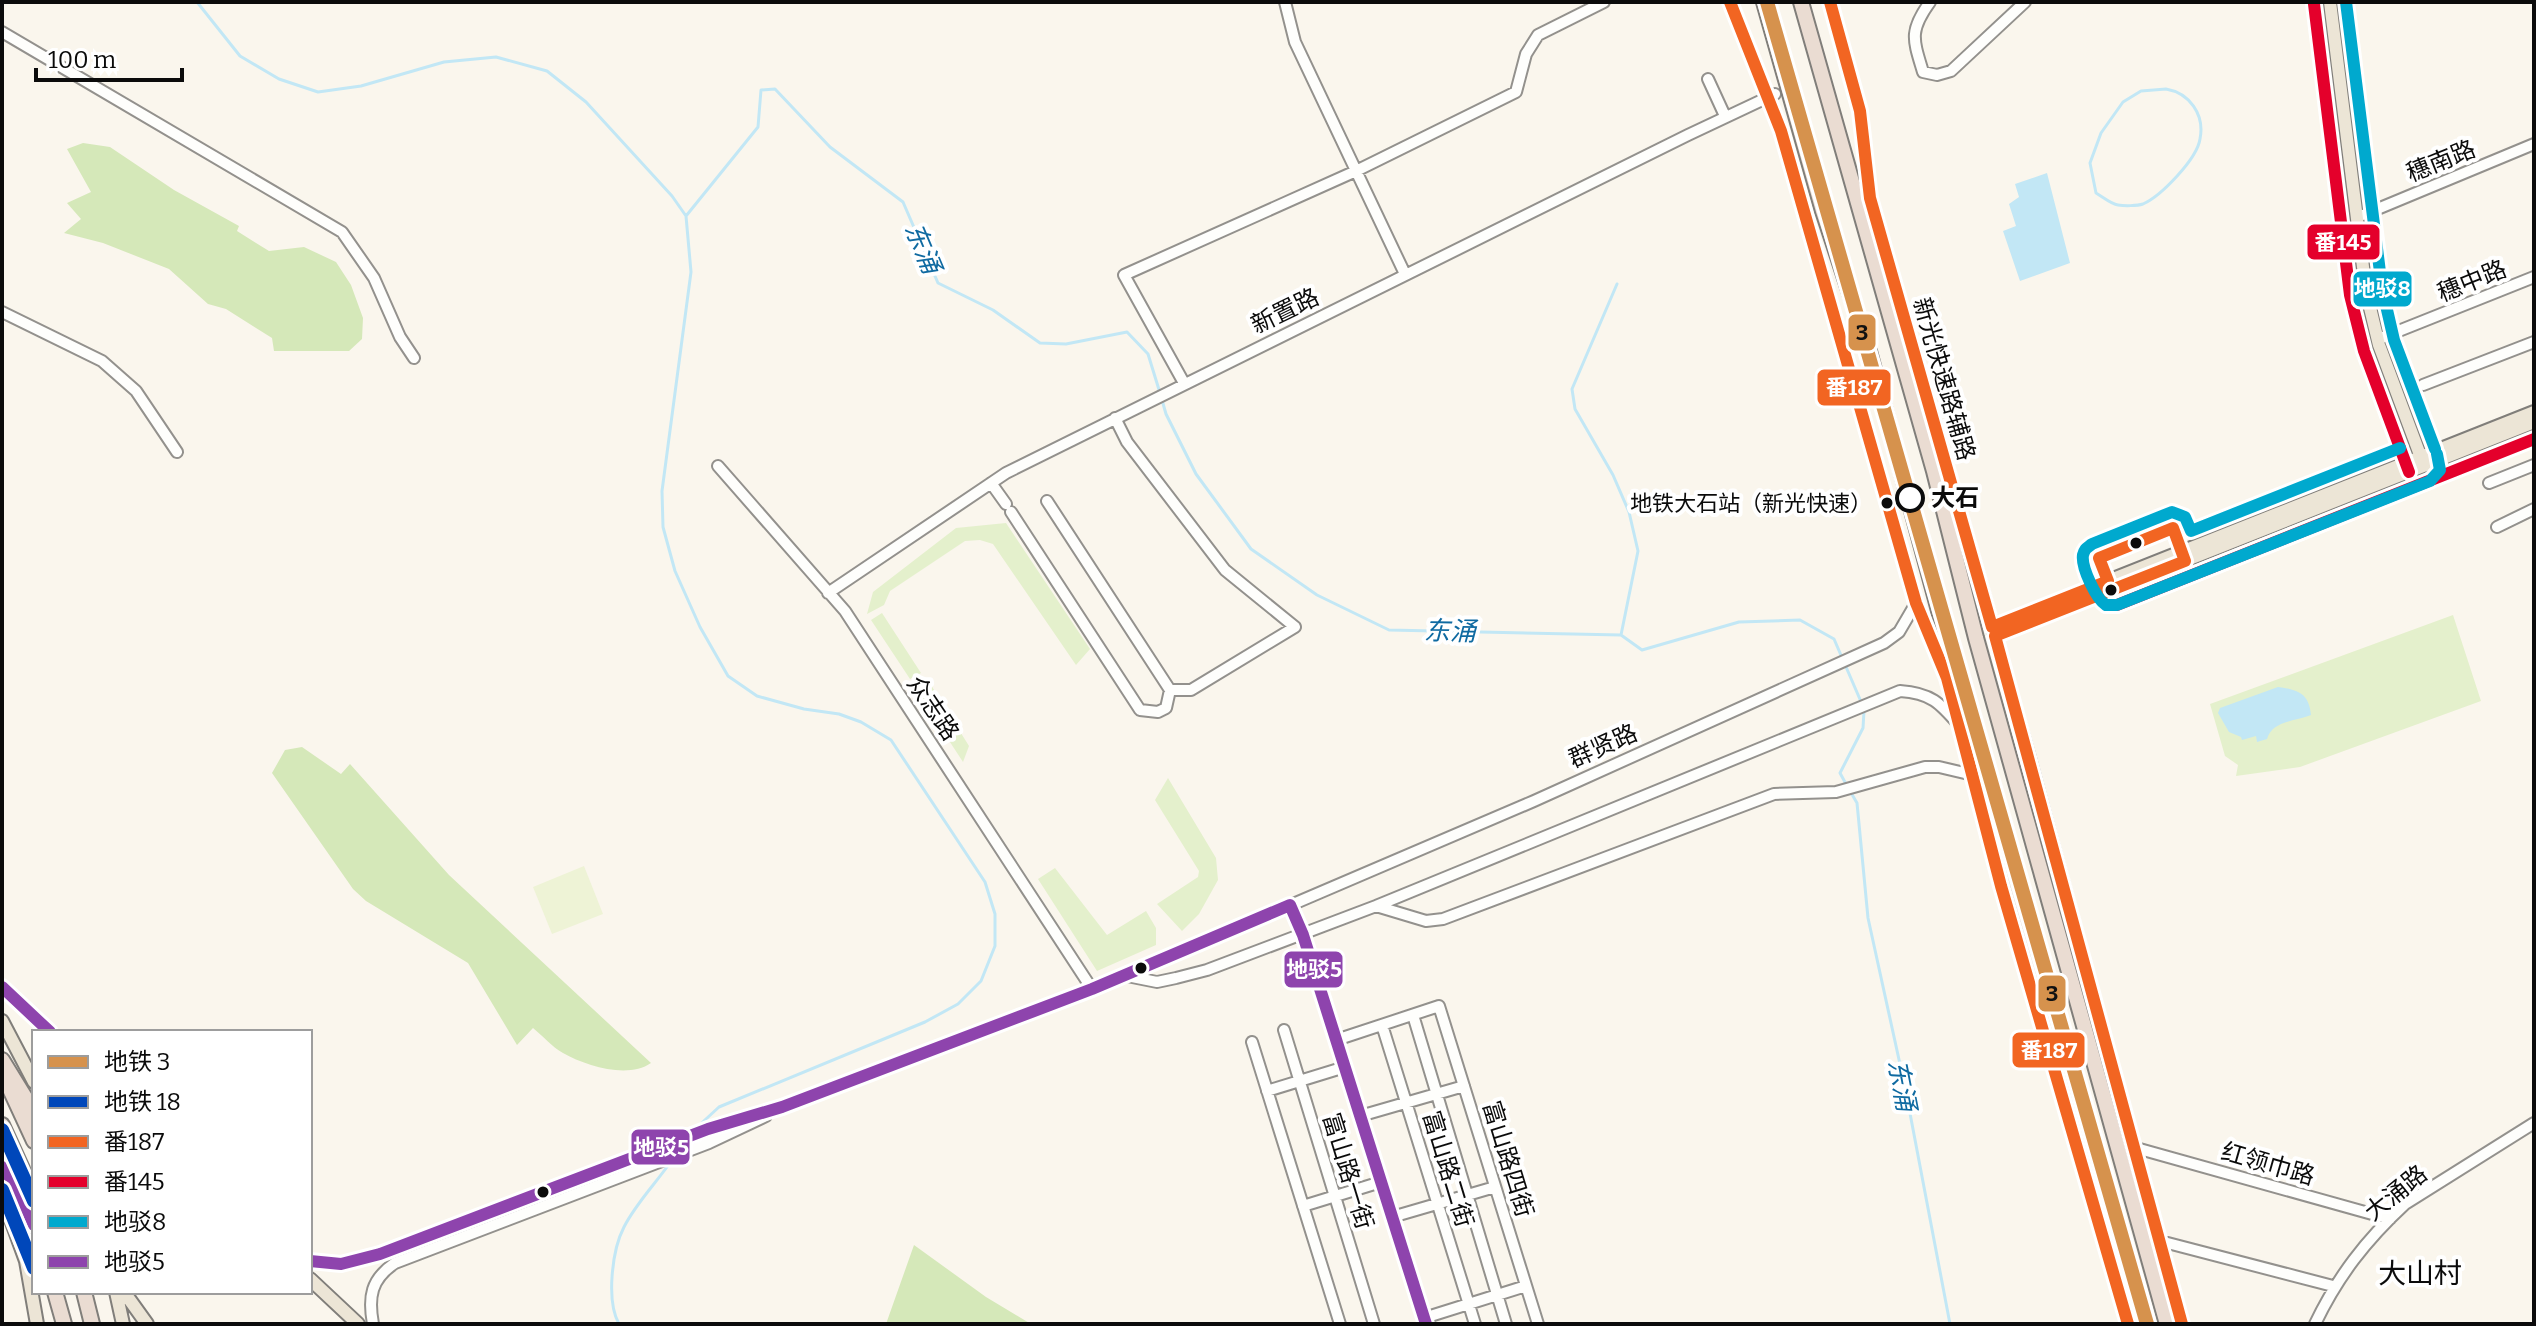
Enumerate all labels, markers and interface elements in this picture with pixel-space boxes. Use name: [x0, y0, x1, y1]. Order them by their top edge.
scale bar: [36, 32, 182, 82]
text: 100 m: [48, 46, 116, 74]
street label: 穗南路: [2402, 135, 2480, 187]
water label: 东涌: [898, 218, 948, 281]
line badge: 番145: [2306, 223, 2381, 261]
text: 番145: [2315, 229, 2371, 256]
street label: 穗中路: [2433, 255, 2511, 307]
line badge: 地驳8: [2352, 270, 2413, 308]
text: 地驳8: [2353, 275, 2411, 302]
street label: 新置路: [1247, 283, 1323, 339]
street label: 新光快速路辅路: [1907, 294, 1981, 464]
line badge: 3: [1847, 313, 1877, 352]
text: 3: [1856, 319, 1868, 346]
line badge: 番187: [1816, 368, 1892, 407]
text: 番187: [1826, 374, 1882, 401]
marker: 大石: [1896, 484, 1924, 512]
place label: 大石: [1931, 484, 1979, 512]
place label: 地铁大石站（新光快速）: [1630, 490, 1872, 517]
marker: 地铁大石站（新光快速）: [1879, 495, 1895, 511]
unlabelled marker: [2128, 535, 2144, 551]
unlabelled marker: [2103, 582, 2119, 598]
water label: 东涌: [1424, 616, 1479, 648]
street label: 众志路: [901, 670, 965, 746]
street label: 群贤路: [1564, 719, 1642, 773]
line badge: 地驳5: [1283, 950, 1344, 989]
text: 地驳5: [1286, 956, 1342, 983]
unlabelled marker: [1133, 960, 1149, 976]
line badge: 3: [2037, 974, 2067, 1013]
text: 3: [2046, 980, 2058, 1007]
legend: [32, 1030, 312, 1294]
line badge: 番187: [2011, 1031, 2086, 1069]
text: 番187: [2021, 1037, 2077, 1064]
text: 地铁 3: [104, 1048, 170, 1076]
water label: 东涌: [1881, 1057, 1922, 1117]
text: 地铁 18: [104, 1088, 181, 1116]
street label: 富山路四街: [1477, 1098, 1539, 1220]
street label: 富山路二街: [1417, 1108, 1479, 1230]
street label: 富山路一街: [1317, 1110, 1379, 1232]
text: 番187: [104, 1128, 164, 1156]
line badge: 地驳5: [630, 1128, 691, 1166]
text: 地驳5: [633, 1134, 689, 1161]
street label: 红领巾路: [2218, 1137, 2318, 1191]
street label: 大涌路: [2359, 1159, 2433, 1227]
text: 番145: [104, 1168, 165, 1196]
unlabelled marker: [535, 1184, 551, 1200]
text: 地驳8: [104, 1208, 166, 1236]
text: 地驳5: [104, 1248, 165, 1276]
district label: 大山村: [2378, 1257, 2462, 1290]

